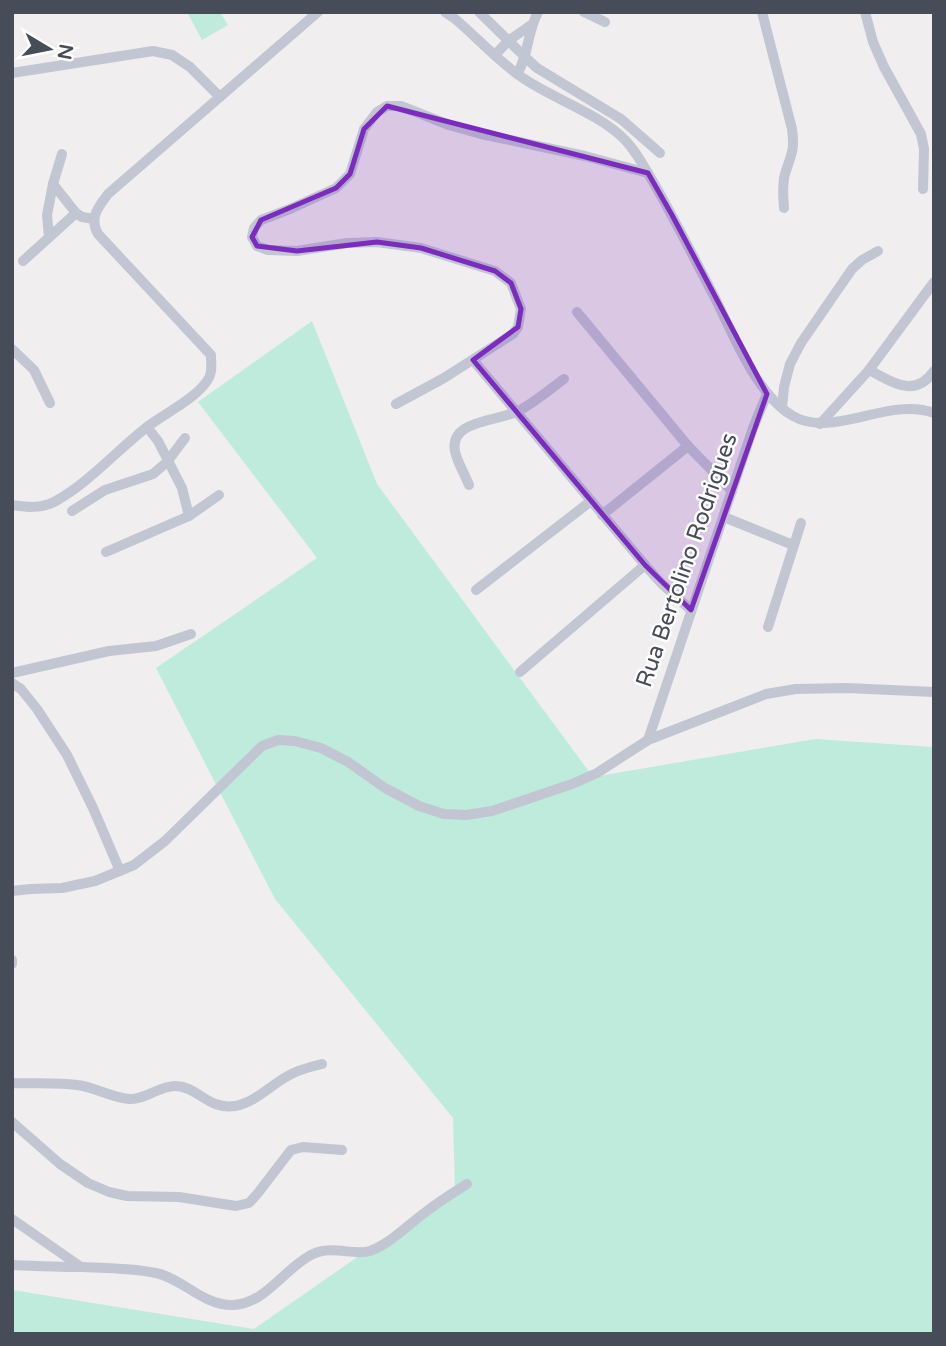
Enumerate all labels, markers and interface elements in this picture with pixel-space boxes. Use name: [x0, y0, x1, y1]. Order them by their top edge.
north arrow: [14, 14, 84, 84]
text: N: [53, 42, 77, 61]
street label: Rua Bertolino Rodrigues: [630, 430, 744, 691]

